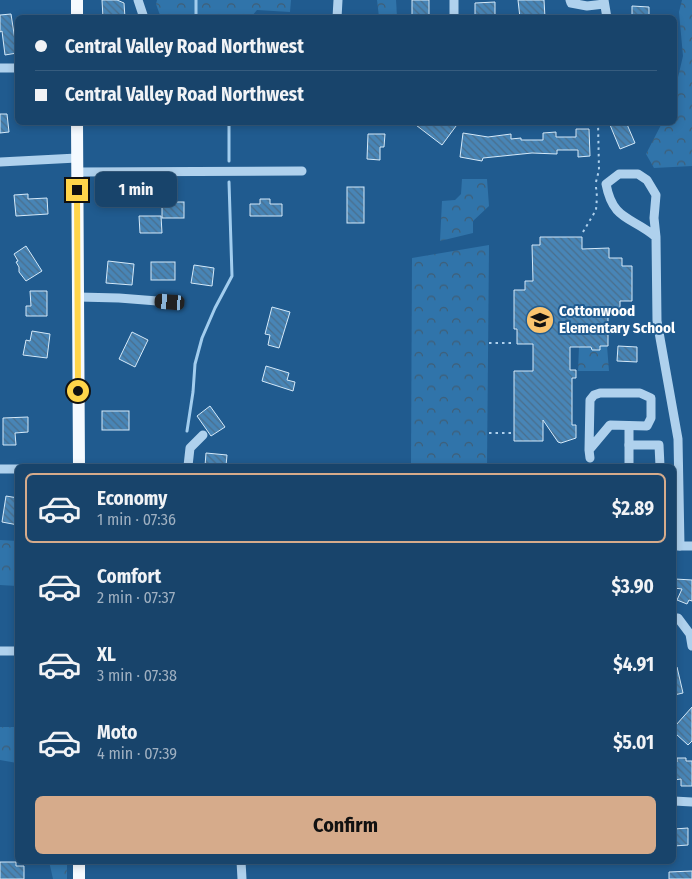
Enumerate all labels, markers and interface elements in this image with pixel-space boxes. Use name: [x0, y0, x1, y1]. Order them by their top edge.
text: Central Valley Road Northwest: [65, 35, 304, 58]
text: Central Valley Road Northwest: [65, 83, 304, 106]
callout: 1 min: [94, 172, 177, 208]
route end: [66, 179, 88, 201]
text: 1 min: [119, 180, 153, 199]
car: [154, 293, 185, 311]
place label: Cottonwood Elementary School: [559, 302, 676, 337]
school or university icon: Cottonwood Elementary School: [525, 305, 555, 335]
route start: [67, 380, 89, 402]
icon: car: [37, 486, 82, 531]
text: Economy: [97, 487, 167, 510]
text: $2.89: [612, 497, 654, 520]
text: 1 min · 07:36: [97, 510, 176, 529]
icon: car: [37, 564, 82, 609]
text: Comfort: [97, 565, 161, 588]
text: $3.90: [611, 575, 654, 598]
text: 2 min · 07:37: [97, 588, 175, 607]
icon: car: [37, 642, 82, 687]
text: XL: [97, 643, 116, 666]
text: $4.91: [613, 653, 654, 676]
text: 3 min · 07:38: [97, 666, 177, 685]
icon: car: [37, 720, 82, 765]
text: Moto: [97, 721, 137, 744]
text: $5.01: [613, 731, 654, 754]
text: 4 min · 07:39: [97, 744, 177, 763]
button: Confirm: [35, 796, 656, 854]

